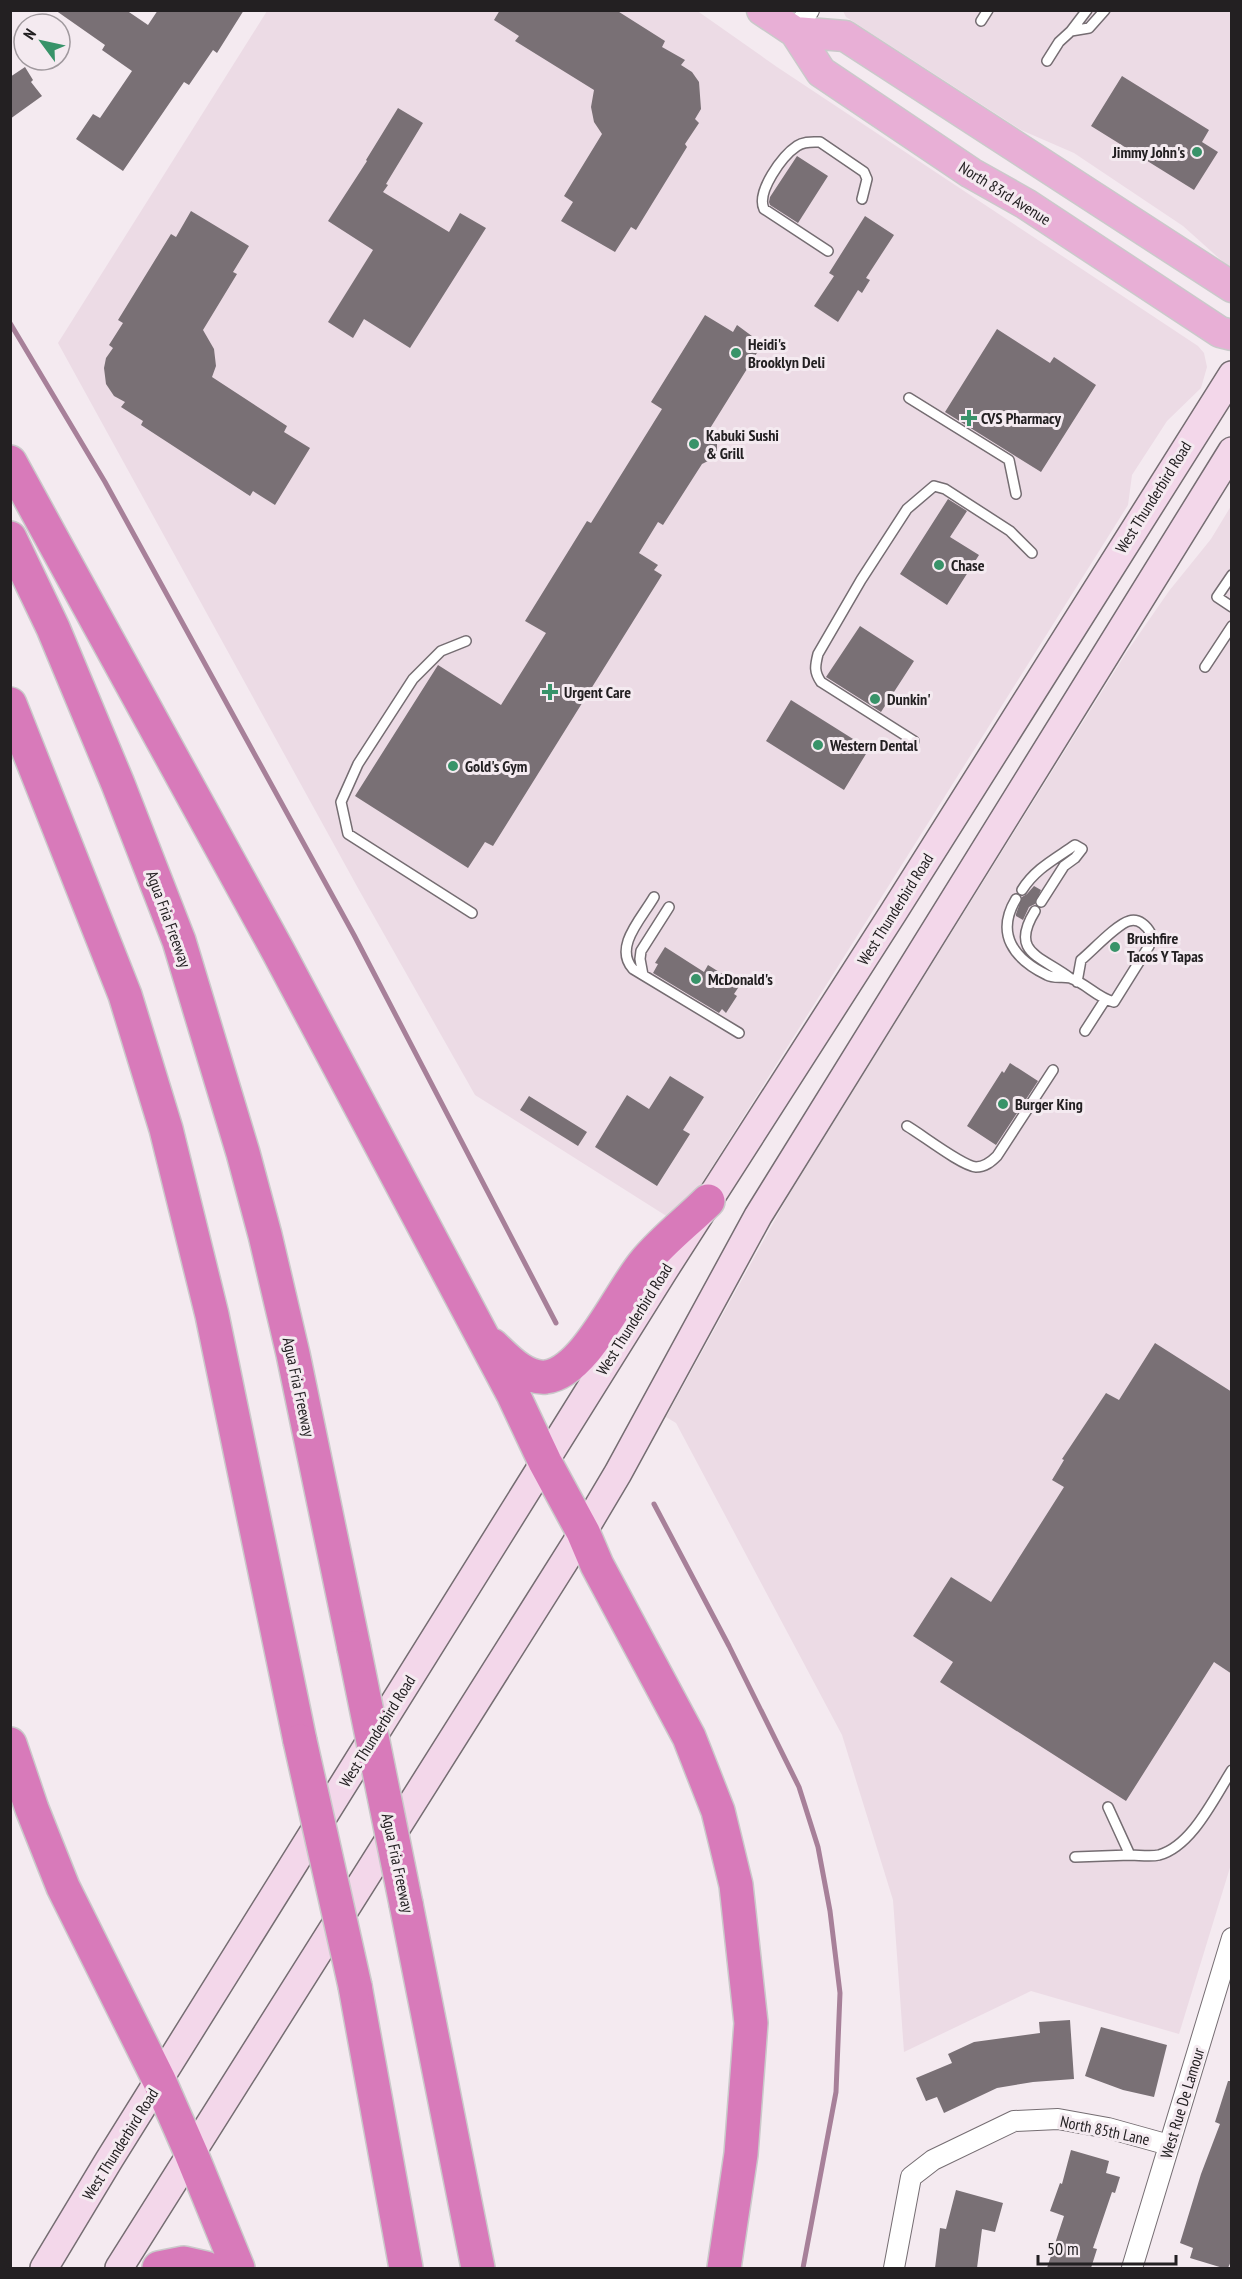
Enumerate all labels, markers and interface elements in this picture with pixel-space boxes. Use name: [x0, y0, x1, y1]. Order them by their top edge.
north arrow: [12, 12, 72, 72]
text: N: [19, 25, 40, 43]
place label: Jimmy John's: [1111, 142, 1185, 162]
marker: Jimmy John's: [1190, 145, 1204, 159]
street label: North 83rd Avenue: [955, 157, 1055, 229]
place label: Heidi's Brooklyn Deli: [748, 334, 825, 372]
marker: Heidi's Brooklyn Deli: [729, 346, 743, 360]
place label: CVS Pharmacy: [981, 408, 1061, 428]
marker: CVS Pharmacy: [962, 411, 976, 425]
place label: Kabuki Sushi & Grill: [706, 425, 779, 463]
marker: Kabuki Sushi & Grill: [687, 437, 701, 451]
street label: West Thunderbird Road: [1111, 437, 1195, 557]
place label: Chase: [951, 555, 985, 575]
marker: Chase: [932, 558, 946, 572]
place label: Urgent Care: [564, 682, 631, 702]
marker: Urgent Care: [541, 683, 559, 701]
place label: Dunkin': [887, 689, 931, 709]
marker: Dunkin': [868, 692, 882, 706]
place label: Western Dental: [829, 735, 918, 755]
marker: Western Dental: [811, 738, 825, 752]
place label: Gold's Gym: [465, 756, 527, 776]
marker: Gold's Gym: [446, 759, 460, 773]
street label: West Thunderbird Road: [853, 849, 937, 969]
street label: Agua Fria Freeway: [142, 868, 196, 970]
place label: Brushfire Tacos Y Tapas: [1127, 928, 1204, 966]
marker: Brushfire Tacos Y Tapas: [1108, 940, 1122, 954]
place label: McDonald's: [708, 969, 773, 989]
marker: McDonald's: [689, 972, 703, 986]
place label: Burger King: [1015, 1094, 1083, 1114]
marker: Burger King: [996, 1097, 1010, 1111]
street label: West Thunderbird Road: [592, 1259, 676, 1379]
street label: Agua Fria Freeway: [279, 1335, 319, 1439]
street label: West Thunderbird Road: [335, 1671, 419, 1791]
street label: Agua Fria Freeway: [378, 1811, 418, 1915]
street label: West Rue De Lamour: [1156, 2045, 1208, 2161]
street label: West Thunderbird Road: [78, 2084, 162, 2204]
street label: North 85th Lane: [1059, 2111, 1151, 2149]
scale bar: [1038, 2228, 1176, 2266]
text: 50 m: [1047, 2237, 1079, 2260]

